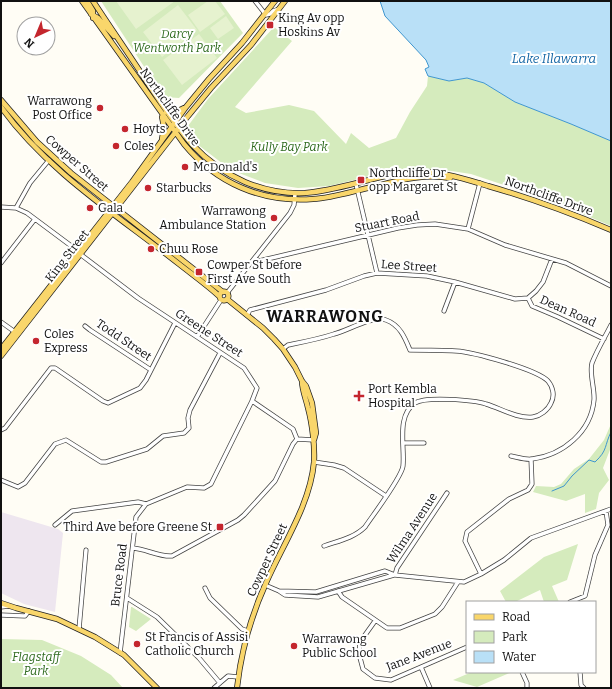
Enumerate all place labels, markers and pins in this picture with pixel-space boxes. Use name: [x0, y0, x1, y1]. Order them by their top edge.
place label: King Av opp Hoskins Av: [278, 11, 344, 39]
marker: King Av opp Hoskins Av: [265, 20, 275, 30]
place label: Warrawong Post Office: [27, 94, 92, 122]
marker: Warrawong Post Office: [95, 103, 105, 113]
place label: Hoyts: [133, 122, 166, 136]
marker: Hoyts: [120, 124, 130, 134]
place label: Coles: [124, 139, 154, 153]
marker: Coles: [111, 141, 121, 151]
place label: McDonald's: [193, 160, 258, 174]
marker: McDonald's: [180, 162, 190, 172]
place label: Northcliffe Dr opp Margaret St: [369, 166, 458, 194]
marker: Northcliffe Dr opp Margaret St: [356, 175, 366, 185]
place label: Starbucks: [156, 181, 212, 195]
marker: Starbucks: [143, 183, 153, 193]
place label: Gala: [98, 201, 124, 215]
marker: Gala: [85, 203, 95, 213]
place label: Warrawong Ambulance Station: [159, 204, 266, 232]
marker: Warrawong Ambulance Station: [269, 213, 279, 223]
place label: Chuu Rose: [159, 242, 218, 256]
marker: Chuu Rose: [146, 244, 156, 254]
place label: Cowper St before First Ave South: [207, 258, 302, 286]
marker: Cowper St before First Ave South: [194, 267, 204, 277]
place label: Coles Express: [44, 327, 88, 355]
marker: Coles Express: [31, 336, 41, 346]
place label: Port Kembla Hospital: [368, 382, 437, 410]
marker: Port Kembla Hospital: [353, 390, 365, 402]
place label: Third Ave before Greene St: [63, 520, 213, 534]
marker: Third Ave before Greene St: [215, 522, 225, 532]
place label: St Francis of Assisi Catholic Church: [145, 630, 249, 658]
place label: Warrawong Public School: [302, 632, 377, 660]
marker: St Francis of Assisi Catholic Church: [132, 639, 142, 649]
marker: Warrawong Public School: [289, 641, 299, 651]

